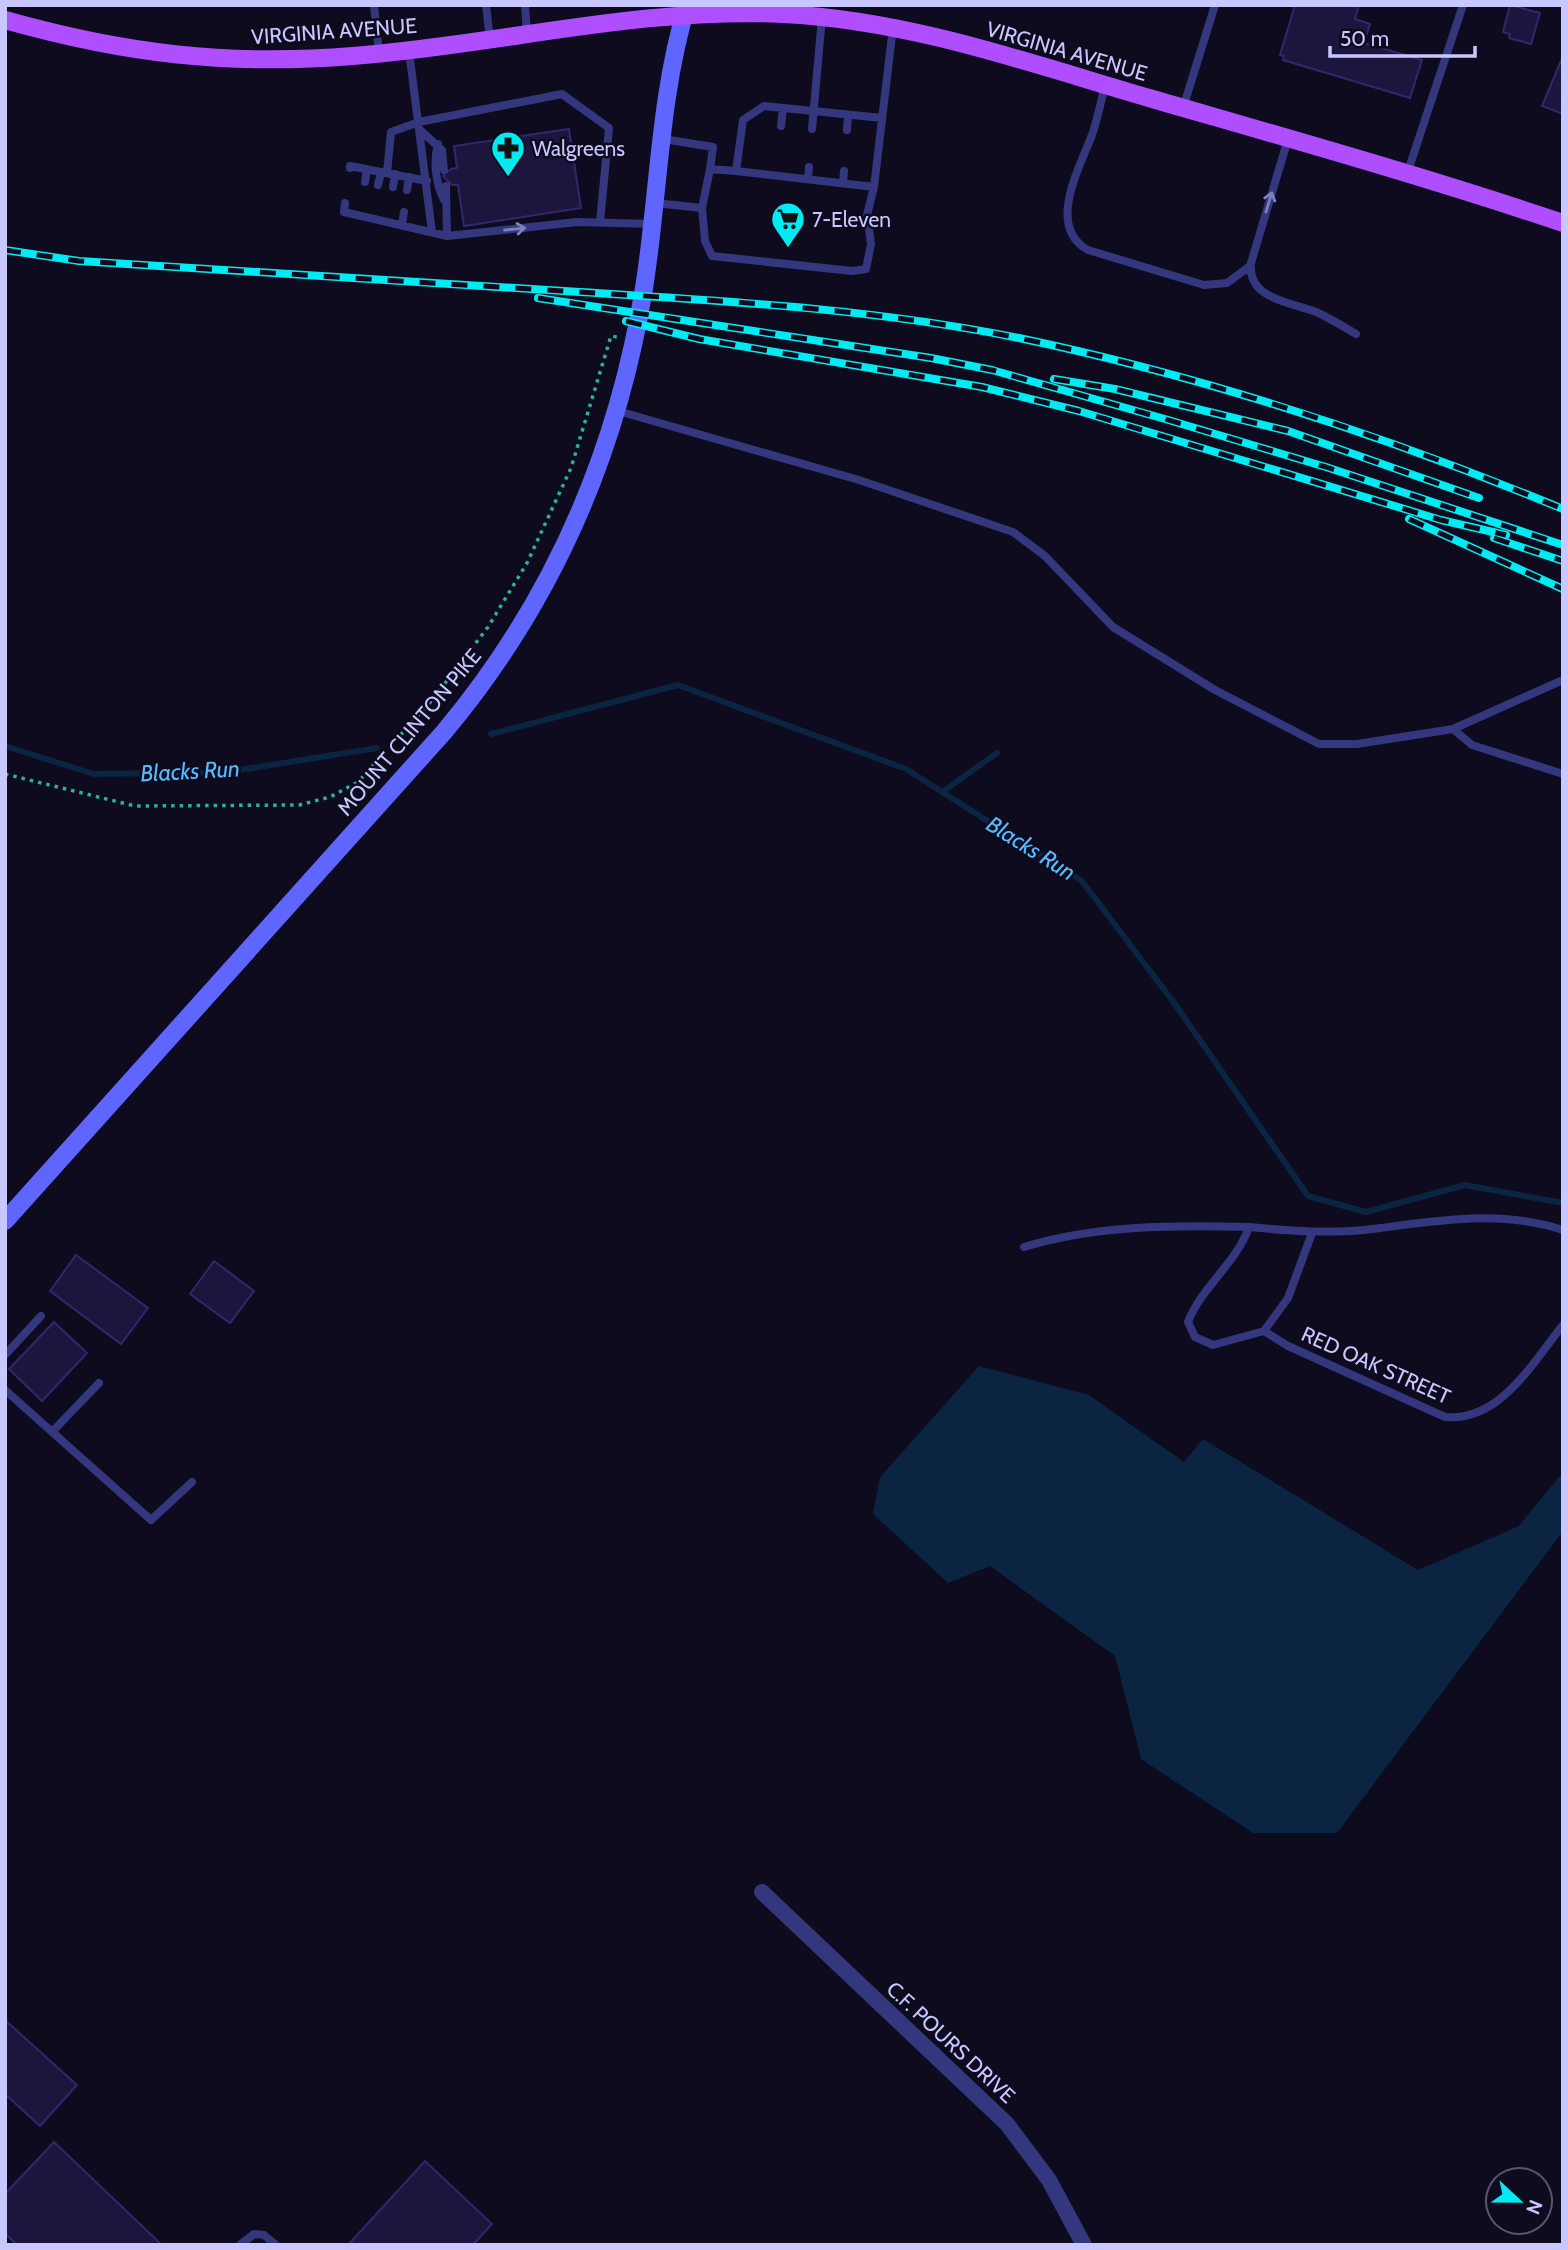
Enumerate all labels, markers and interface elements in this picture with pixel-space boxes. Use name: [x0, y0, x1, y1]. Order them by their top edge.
street label: VIRGINIA AVENUE: [250, 13, 418, 49]
scale bar: [1330, 14, 1475, 58]
street label: VIRGINIA AVENUE: [984, 16, 1150, 86]
text: 50 m: [1340, 26, 1389, 51]
pharmacy icon: Walgreens: [489, 129, 527, 178]
place label: Walgreens: [532, 136, 625, 161]
one-way arrow: [1263, 192, 1276, 214]
supermarket icon: 7-Eleven: [769, 200, 807, 249]
place label: 7-Eleven: [812, 207, 891, 232]
one-way arrow: [503, 222, 526, 235]
street label: MOUNT CLINTON PIKE: [332, 644, 486, 820]
water label: Blacks Run: [140, 754, 240, 788]
water label: Blacks Run: [981, 810, 1081, 886]
street label: RED OAK STREET: [1298, 1321, 1454, 1409]
street label: C.F. POURS DRIVE: [882, 1976, 1020, 2108]
north arrow: [1484, 2166, 1554, 2236]
text: N: [1521, 2197, 1547, 2218]

